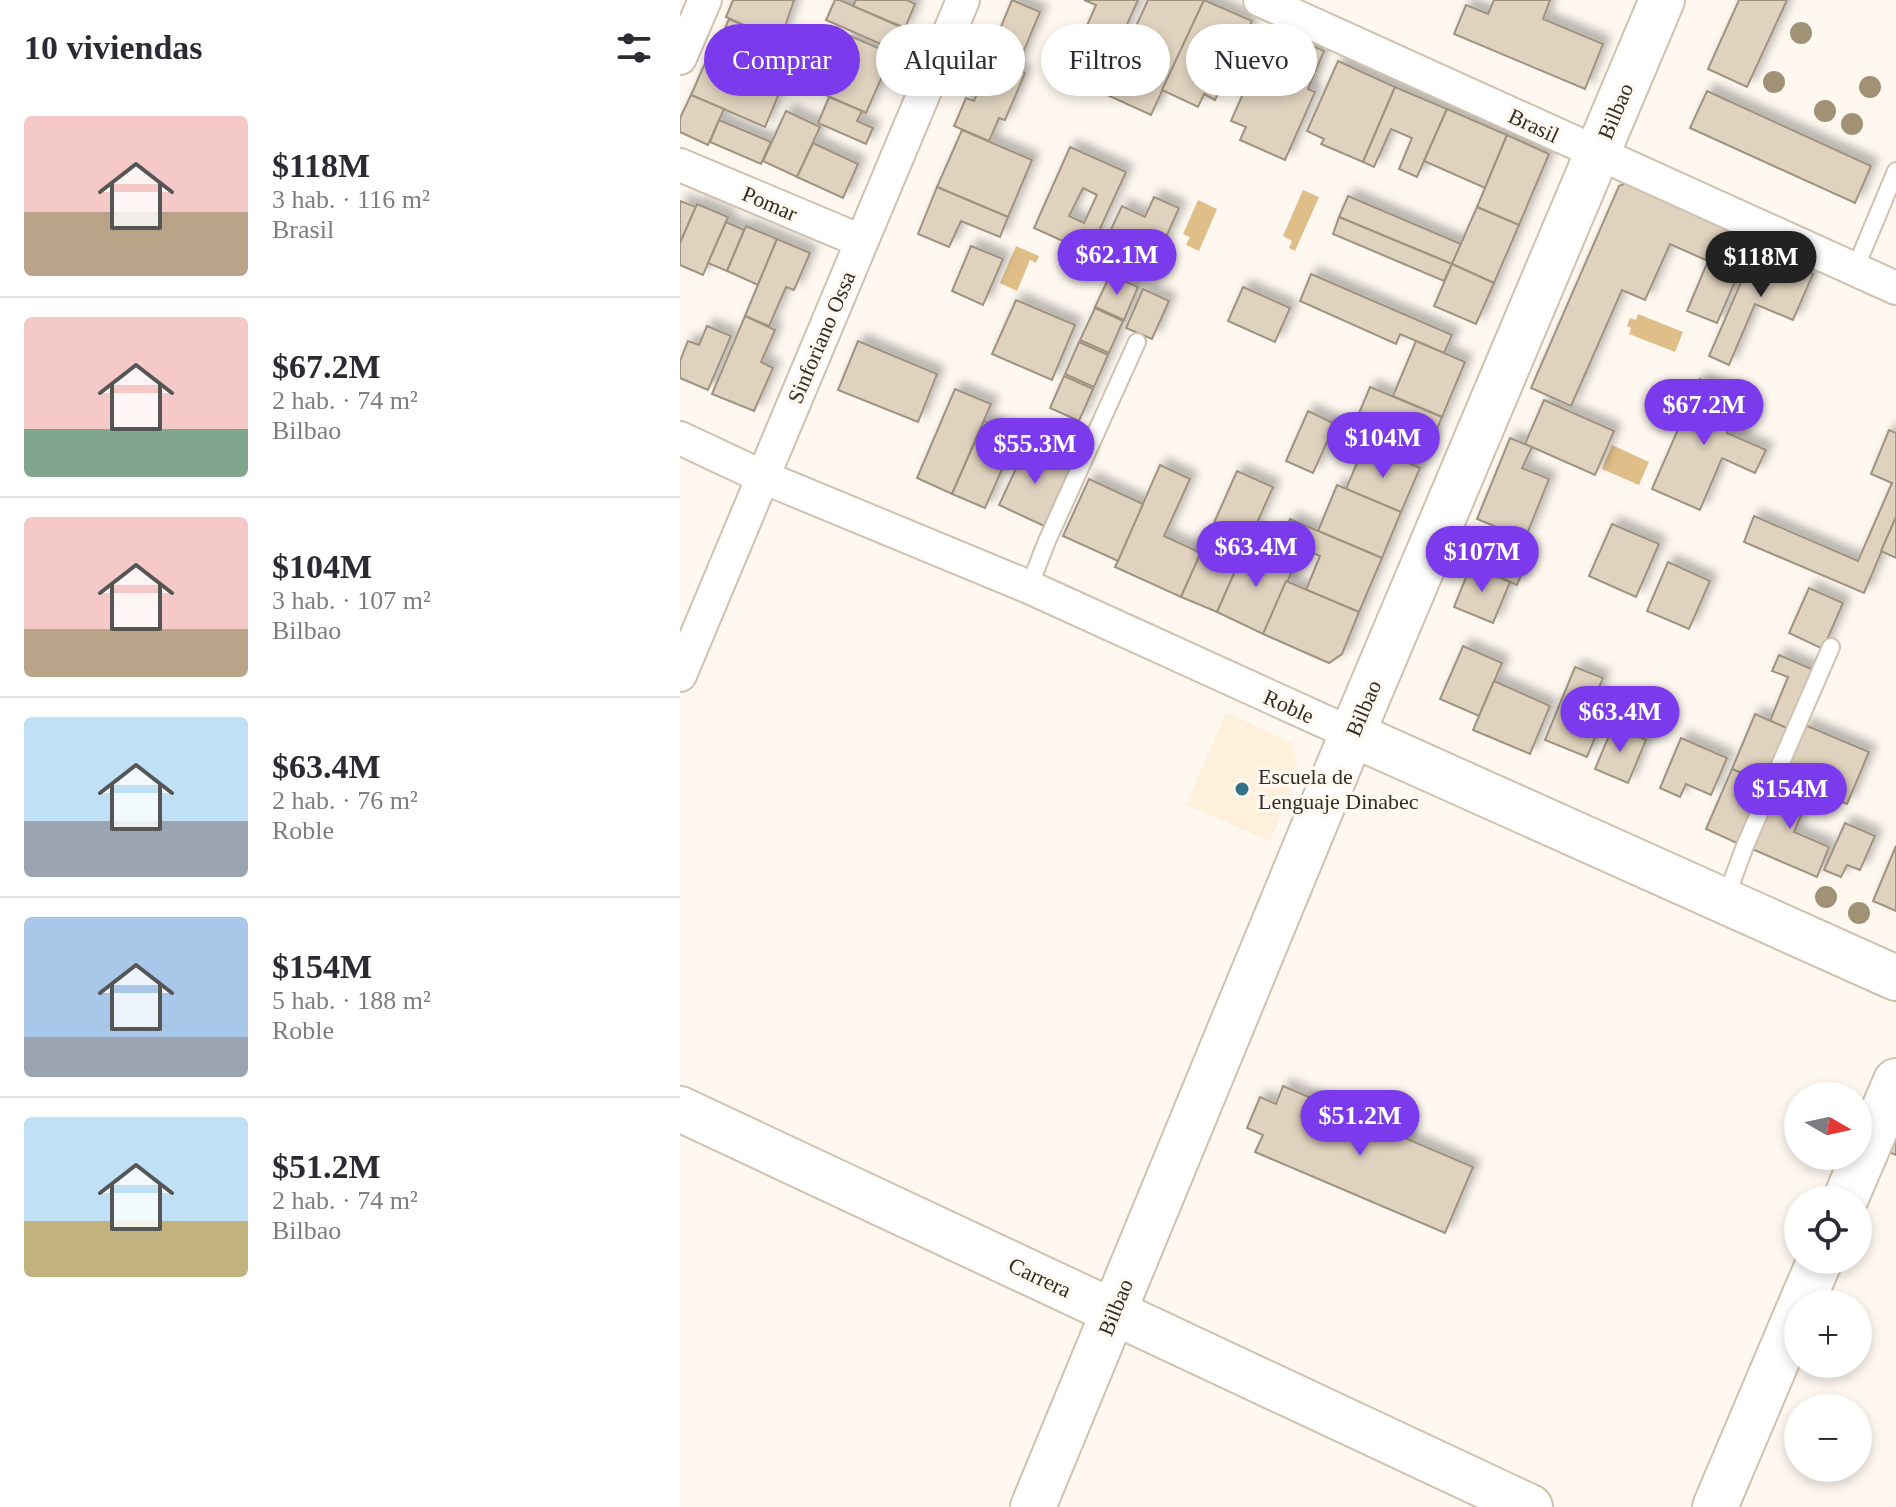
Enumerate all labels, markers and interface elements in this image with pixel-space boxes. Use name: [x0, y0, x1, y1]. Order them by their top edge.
chip: Comprar: [704, 24, 860, 96]
chip: Alquilar: [876, 24, 1025, 96]
chip: Filtros: [1041, 24, 1170, 96]
chip: Nuevo: [1186, 24, 1317, 96]
icon: filters: [612, 26, 656, 70]
text: 10 viviendas: [24, 29, 203, 66]
street label: Bilbao: [1592, 79, 1638, 143]
street label: Brasil: [1505, 103, 1563, 148]
text: $118M: [272, 147, 370, 184]
icon: home: [88, 148, 184, 244]
street label: Pomar: [738, 181, 802, 226]
text: 3 hab. · 116 m²: [272, 185, 430, 214]
text: Brasil: [272, 215, 334, 244]
pin: $62.1M: [1052, 229, 1182, 297]
pin: $118M: [1705, 231, 1817, 299]
text: $62.1M: [1075, 240, 1159, 269]
text: $118M: [1723, 242, 1799, 271]
street label: Sinforiano Ossa: [782, 267, 861, 407]
text: $67.2M: [272, 348, 381, 385]
icon: home: [88, 349, 184, 445]
pin: $67.2M: [1639, 379, 1769, 447]
text: 2 hab. · 74 m²: [272, 386, 418, 415]
text: $67.2M: [1662, 390, 1746, 419]
pin: $104M: [1327, 412, 1439, 480]
text: Bilbao: [272, 416, 341, 445]
pin: $55.3M: [970, 418, 1100, 486]
text: $104M: [1345, 423, 1421, 452]
text: $55.3M: [993, 429, 1077, 458]
pin: $63.4M: [1191, 521, 1321, 589]
pin: $107M: [1426, 526, 1538, 594]
text: $63.4M: [1214, 532, 1298, 561]
text: $107M: [1444, 537, 1520, 566]
text: $104M: [272, 548, 372, 585]
icon: home: [88, 549, 184, 645]
text: 3 hab. · 107 m²: [272, 586, 431, 615]
text: Bilbao: [272, 616, 341, 645]
street label: Bilbao: [1340, 676, 1386, 740]
street label: Roble: [1260, 684, 1318, 729]
pin: $63.4M: [1555, 686, 1685, 754]
text: $63.4M: [1578, 697, 1662, 726]
text: $63.4M: [272, 748, 381, 785]
icon: home: [88, 749, 184, 845]
pin: $154M: [1734, 763, 1846, 831]
place label: Escuela de Lenguaje Dinabec: [1258, 764, 1419, 814]
text: $154M: [1752, 774, 1828, 803]
marker: Escuela de Lenguaje Dinabec: [1233, 780, 1251, 798]
text: 2 hab. · 76 m²: [272, 786, 418, 815]
text: Roble: [272, 816, 334, 845]
text: $154M: [272, 948, 372, 985]
icon: home: [88, 949, 184, 1045]
text: 5 hab. · 188 m²: [272, 986, 431, 1015]
text: Roble: [272, 1016, 334, 1045]
north arrow: [1784, 1082, 1872, 1170]
map controls: [1784, 1082, 1872, 1482]
pin: $51.2M: [1295, 1090, 1425, 1158]
text: $51.2M: [1318, 1101, 1402, 1130]
text: $51.2M: [272, 1148, 381, 1185]
icon: home: [88, 1149, 184, 1245]
text: 2 hab. · 74 m²: [272, 1186, 418, 1215]
button: locate: [1784, 1186, 1872, 1274]
text: Bilbao: [272, 1216, 341, 1245]
street label: Carrera: [1005, 1252, 1075, 1303]
street label: Bilbao: [1093, 1275, 1138, 1339]
button: +: [1784, 1290, 1872, 1378]
button: −: [1784, 1394, 1872, 1482]

